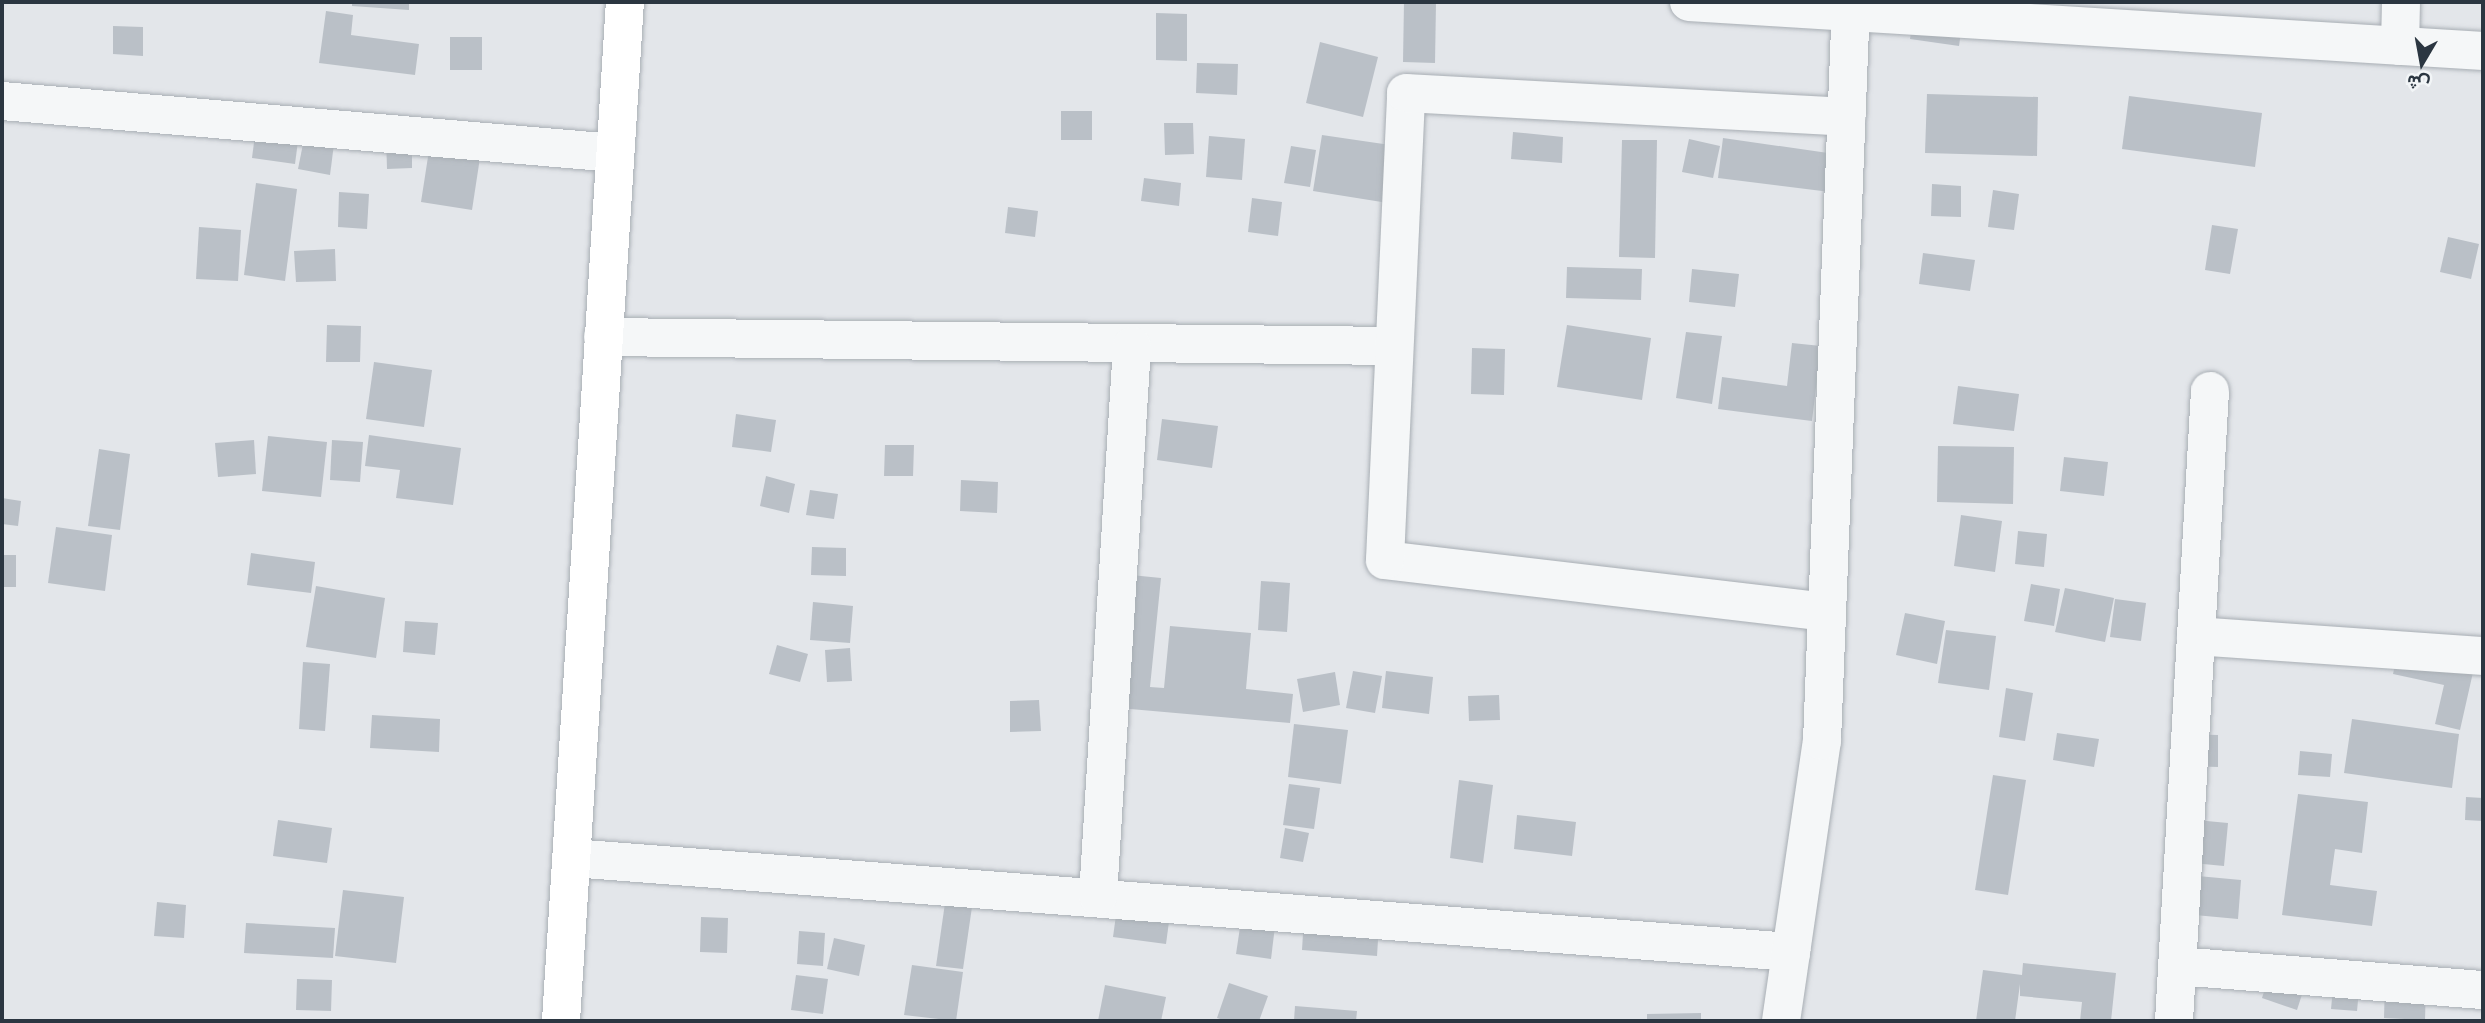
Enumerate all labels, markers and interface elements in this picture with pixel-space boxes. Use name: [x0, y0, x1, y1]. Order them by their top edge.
north arrow: [2387, 28, 2457, 98]
text: ش: [2405, 71, 2432, 97]

